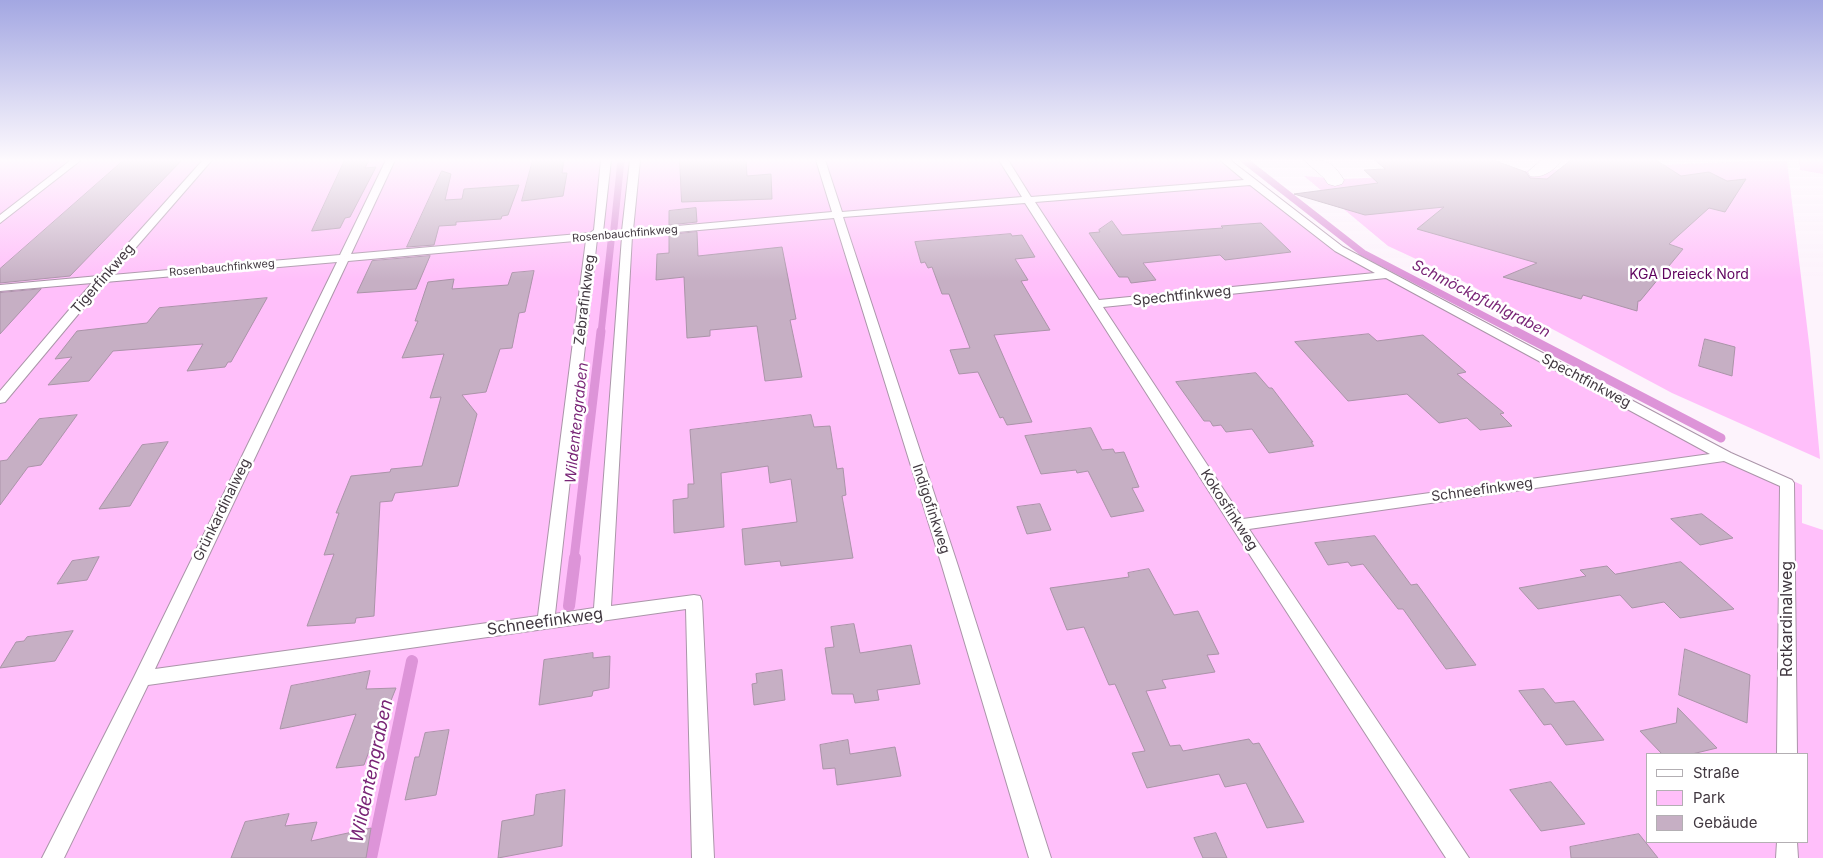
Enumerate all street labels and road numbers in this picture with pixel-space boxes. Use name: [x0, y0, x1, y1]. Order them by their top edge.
street label: Rosenbauchfinkweg: [572, 223, 678, 245]
street label: Tigerfinkweg: [68, 241, 138, 317]
street label: Zebrafinkweg: [571, 254, 599, 346]
street label: Rosenbauchfinkweg: [169, 257, 275, 279]
street label: Spechtfinkweg: [1132, 282, 1232, 310]
street label: Spechtfinkweg: [1538, 350, 1634, 412]
street label: Grünkardinalweg: [190, 456, 254, 564]
street label: Indigofinkweg: [909, 462, 953, 556]
street label: Kokosfinkweg: [1197, 466, 1261, 554]
street label: Schneefinkweg: [1430, 475, 1534, 505]
street label: Rotkardinalweg: [1777, 561, 1797, 677]
street label: Schneefinkweg: [486, 604, 604, 640]

